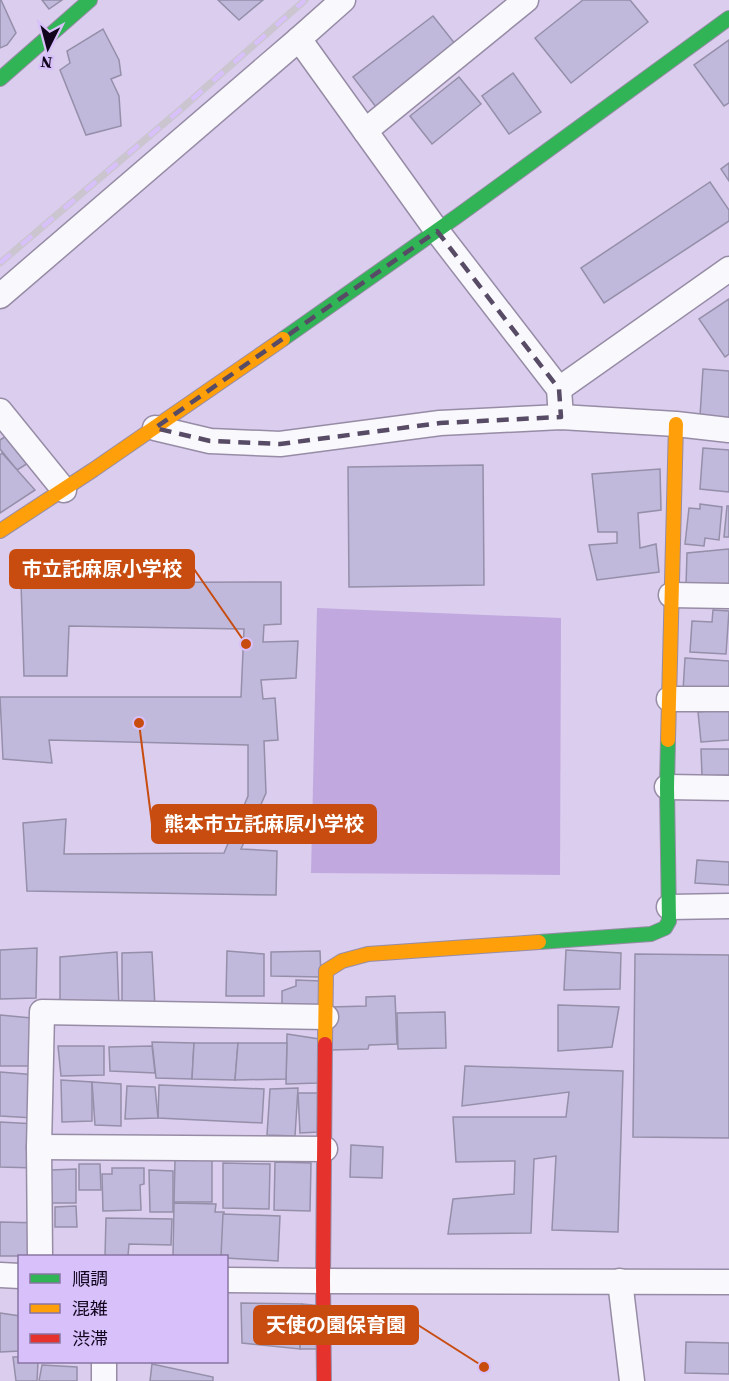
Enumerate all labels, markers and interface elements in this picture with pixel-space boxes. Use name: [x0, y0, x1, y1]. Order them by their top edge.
north arrow: [18, 18, 78, 78]
text: N: [39, 51, 53, 74]
callout: 市立託麻原小学校: [10, 550, 194, 588]
text: 市立託麻原小学校: [22, 555, 182, 583]
callout: 熊本市立託麻原小学校: [152, 805, 376, 843]
text: 熊本市立託麻原小学校: [164, 810, 364, 838]
legend: [18, 1255, 228, 1363]
text: 順調: [72, 1266, 108, 1291]
text: 混雑: [72, 1296, 108, 1321]
callout: 天使の園保育園: [254, 1306, 418, 1344]
text: 天使の園保育園: [266, 1311, 406, 1339]
text: 渋滞: [72, 1326, 108, 1351]

